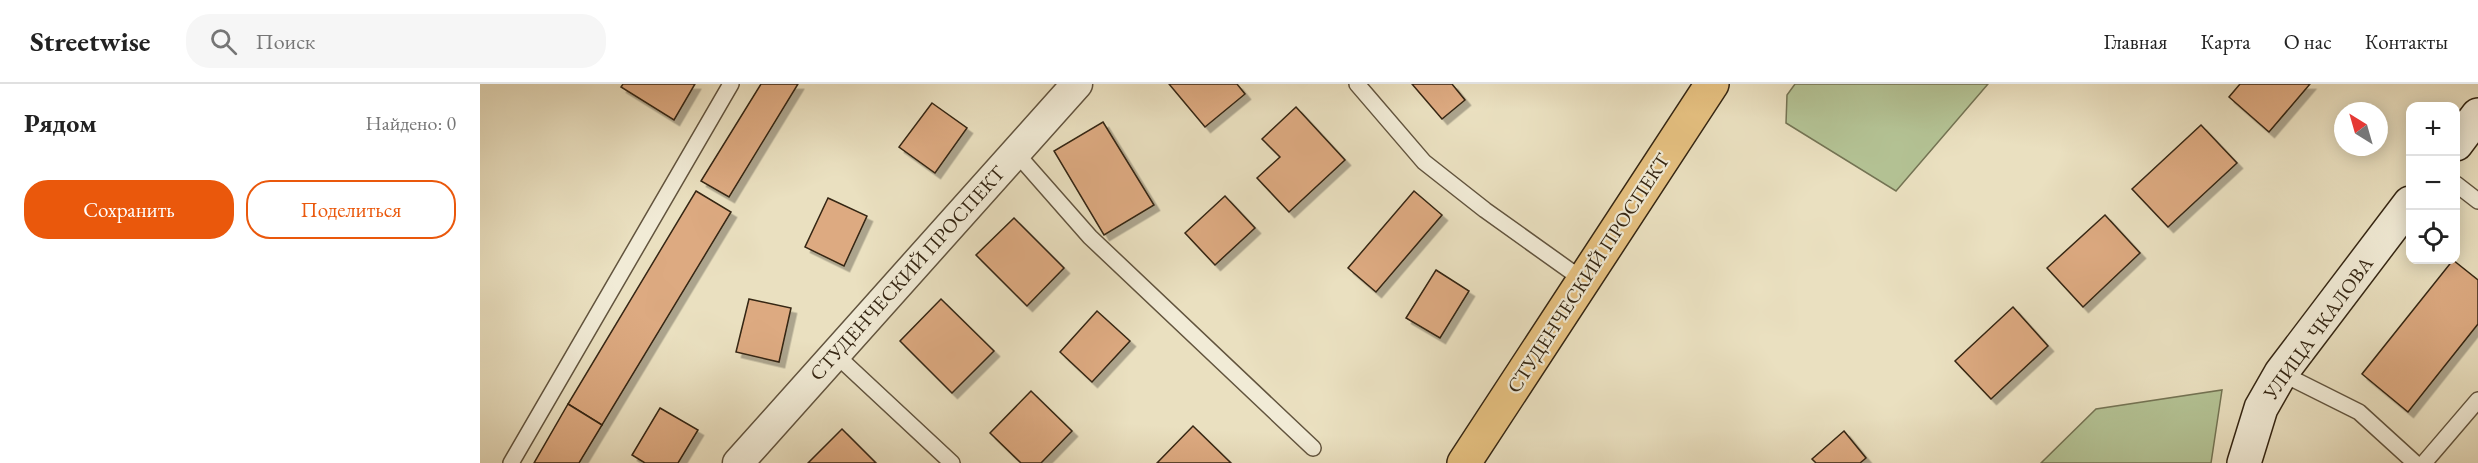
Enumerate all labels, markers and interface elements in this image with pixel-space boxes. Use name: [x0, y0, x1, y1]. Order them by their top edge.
search box: [186, 14, 606, 68]
text: Streetwise: [30, 23, 150, 59]
icon: search: [207, 25, 240, 58]
text: Поиск: [255, 27, 315, 56]
text: Главная: [2103, 28, 2167, 55]
text: Карта: [2200, 28, 2251, 55]
text: О нас: [2284, 28, 2332, 55]
text: Контакты: [2365, 28, 2448, 55]
north arrow: [2334, 102, 2388, 156]
map controls: [2406, 102, 2460, 264]
button: +: [2406, 102, 2460, 156]
text: Рядом: [24, 106, 97, 140]
text: Найдено: 0: [365, 110, 456, 136]
street label: СТУДЕНЧЕСКИЙ ПРОСПЕКТ: [1501, 148, 1676, 398]
button: −: [2406, 156, 2460, 210]
street label: СТУДЕНЧЕСКИЙ ПРОСПЕКТ: [804, 160, 1011, 386]
button: Сохранить: [24, 180, 234, 239]
button: Поделиться: [246, 180, 456, 239]
button: locate: [2406, 210, 2460, 264]
street label: УЛИЦА ЧКАЛОВА: [2257, 251, 2379, 405]

